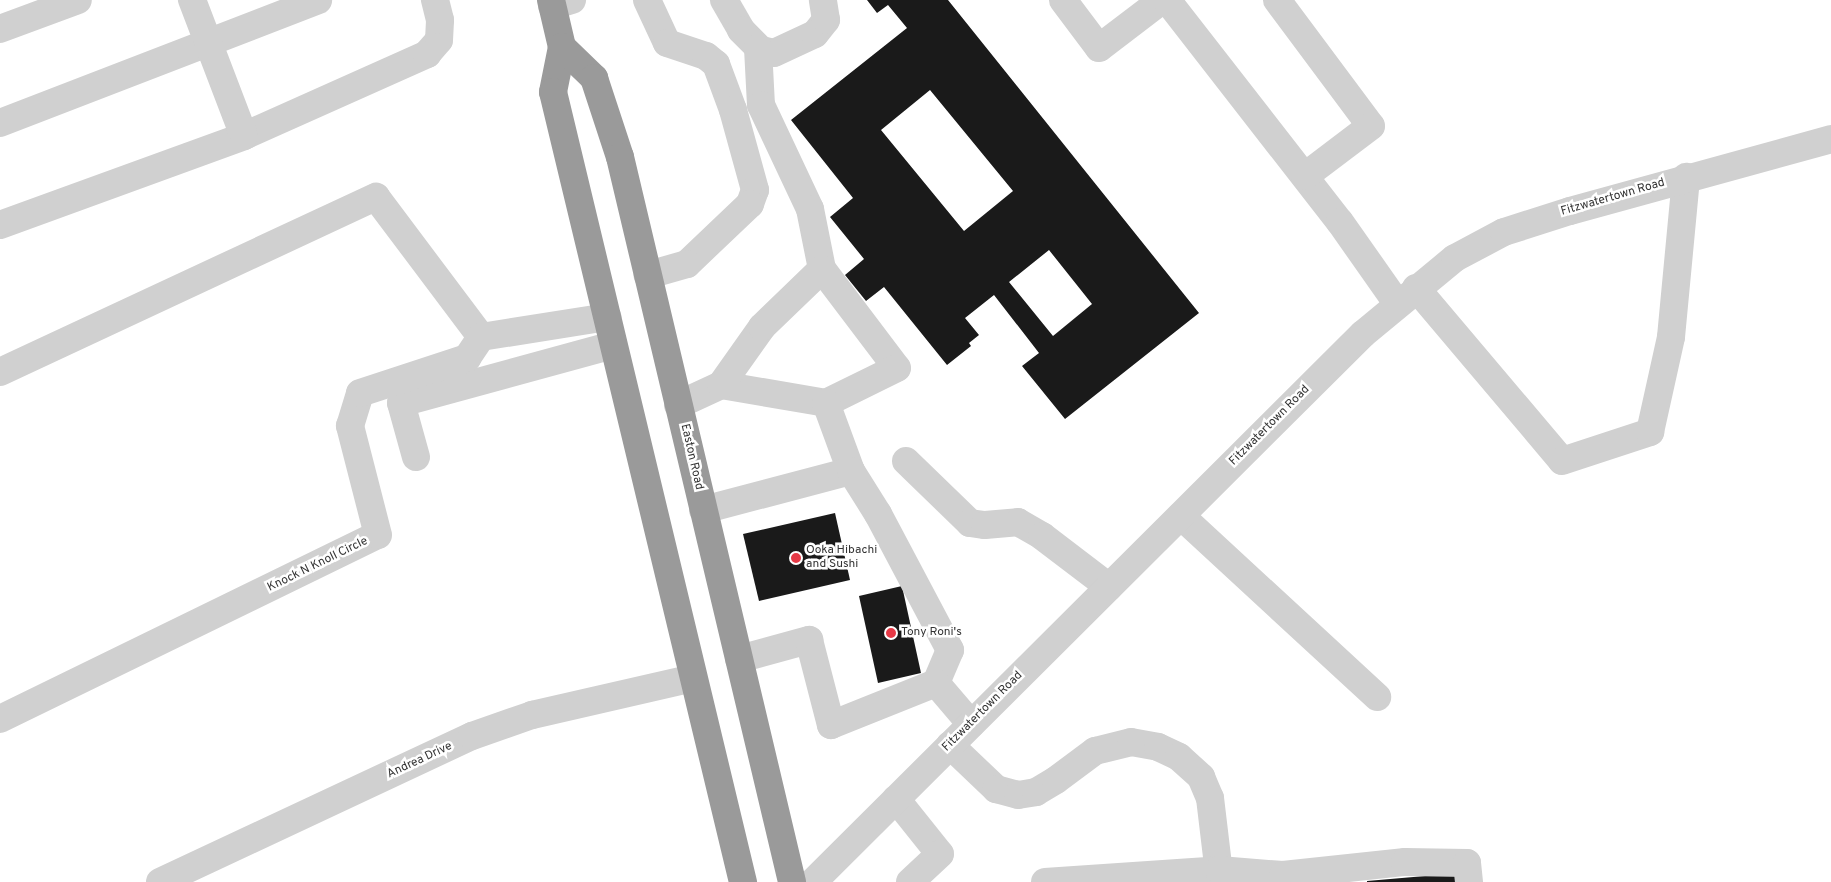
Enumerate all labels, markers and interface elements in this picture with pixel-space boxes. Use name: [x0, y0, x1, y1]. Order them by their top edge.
street label: Fitzwatertown Road: [1559, 176, 1667, 220]
street label: Fitzwatertown Road: [1227, 383, 1313, 469]
street label: Easton Road: [676, 423, 706, 491]
street label: Knock N Knoll Circle: [266, 534, 370, 596]
place label: Ooka Hibachi and Sushi: [806, 544, 877, 572]
marker: Ooka Hibachi and Sushi: [790, 552, 802, 564]
place label: Tony Roni's: [901, 626, 962, 640]
marker: Tony Roni's: [885, 627, 897, 639]
street label: Fitzwatertown Road: [940, 669, 1026, 755]
street label: Andrea Drive: [385, 740, 455, 782]

